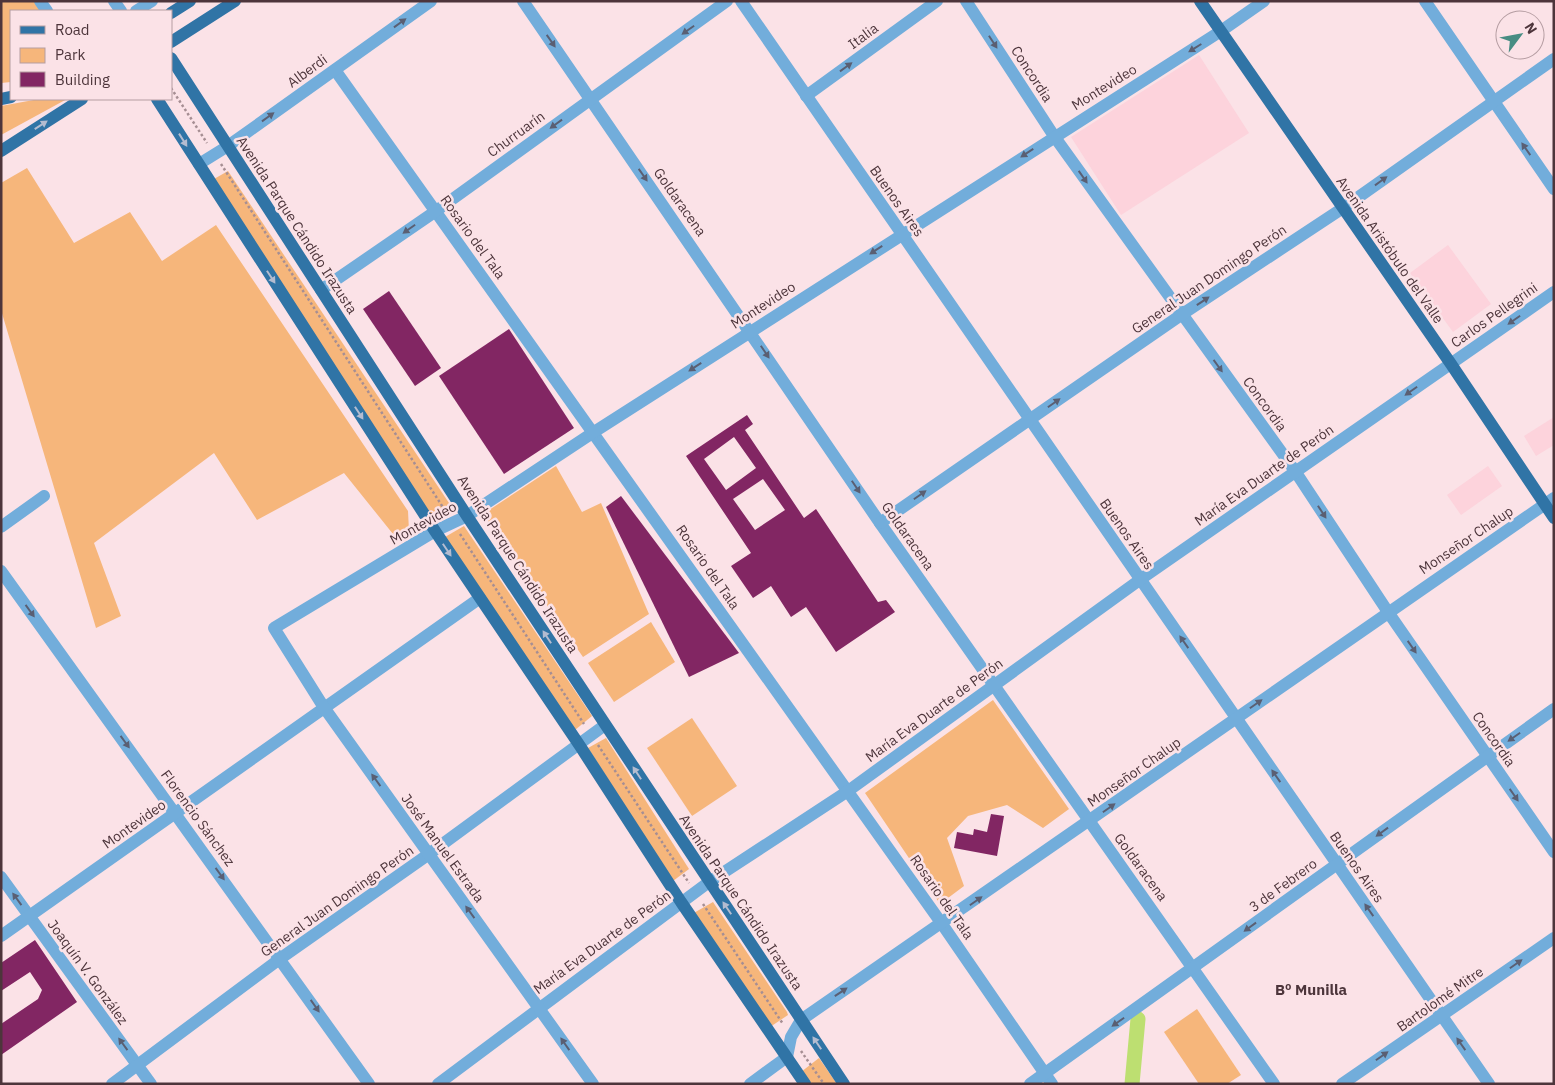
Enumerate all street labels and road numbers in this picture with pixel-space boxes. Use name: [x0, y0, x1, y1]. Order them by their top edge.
street label: Italia: [844, 19, 882, 53]
street label: Concordia: [1007, 42, 1057, 106]
street label: Alberdi: [283, 50, 331, 92]
street label: Montevideo: [1068, 60, 1140, 114]
street label: Churruarín: [484, 107, 548, 161]
street label: Avenida Parque Cándido Irazusta: [233, 133, 362, 318]
street label: Buenos Aires: [866, 162, 928, 240]
street label: Goldaracena: [650, 164, 711, 240]
street label: Avenida Aristóbulo del Valle: [1332, 173, 1448, 327]
street label: Rosario del Tala: [437, 192, 510, 283]
street label: General Juan Domingo Perón: [1128, 220, 1290, 338]
street label: Montevideo: [727, 277, 799, 333]
street label: Carlos Pellegrini: [1447, 278, 1541, 352]
street label: Concordia: [1239, 373, 1291, 435]
street label: María Eva Duarte de Perón: [1191, 420, 1337, 530]
street label: Avenida Parque Cándido Irazusta: [454, 472, 583, 657]
street label: Buenos Aires: [1096, 495, 1158, 573]
street label: Montevideo: [386, 497, 460, 549]
street label: Goldaracena: [878, 498, 939, 574]
street label: Monseñor Chalup: [1415, 502, 1517, 578]
street label: Rosario del Tala: [672, 521, 744, 613]
street label: María Eva Duarte de Perón: [862, 654, 1006, 766]
street label: Concordia: [1468, 708, 1520, 771]
street label: Monseñor Chalup: [1084, 733, 1184, 811]
street label: Florencio Sánchez: [157, 766, 239, 870]
street label: José Manuel Estrada: [397, 790, 489, 906]
street label: Montevideo: [99, 795, 169, 852]
street label: Avenida Parque Cándido Irazusta: [675, 811, 807, 994]
street label: Buenos Aires: [1326, 828, 1388, 906]
street label: Goldaracena: [1110, 830, 1172, 905]
street label: General Juan Domingo Perón: [257, 841, 417, 961]
street label: Rosario del Tala: [906, 851, 978, 943]
street label: 3 de Febrero: [1245, 854, 1321, 916]
street label: María Eva Duarte de Perón: [530, 886, 674, 998]
street label: Joaquín V. González: [44, 916, 132, 1028]
street label: Bartolomé Mitre: [1393, 962, 1487, 1036]

